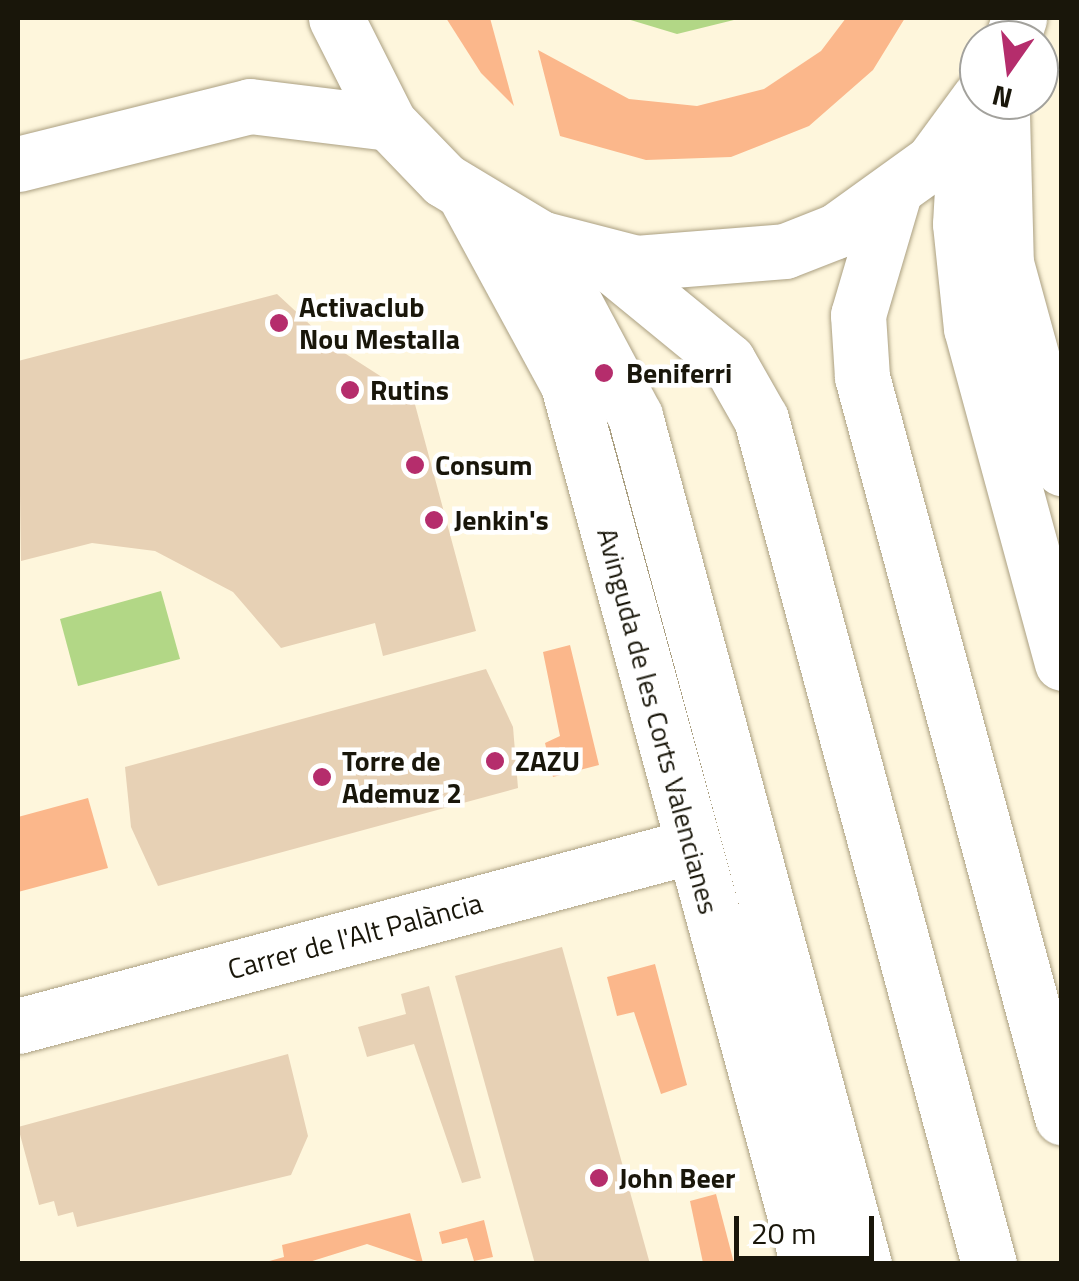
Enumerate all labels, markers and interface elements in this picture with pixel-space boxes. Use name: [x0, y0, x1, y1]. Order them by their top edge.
north arrow: [959, 20, 1059, 120]
text: N: [987, 74, 1017, 121]
place label: Activaclub Nou Mestalla: [299, 290, 460, 356]
marker: Activaclub Nou Mestalla: [268, 312, 290, 334]
place label: Beniferri: [626, 356, 732, 390]
marker: Beniferri: [591, 360, 617, 386]
place label: Rutins: [370, 373, 449, 407]
marker: Rutins: [339, 379, 361, 401]
place label: Consum: [435, 448, 533, 482]
marker: Consum: [404, 454, 426, 476]
place label: Jenkin's: [454, 503, 549, 537]
marker: Jenkin's: [423, 509, 445, 531]
street label: Avinguda de les Corts Valencianes: [590, 524, 726, 918]
place label: Torre de Ademuz 2: [342, 744, 462, 810]
place label: ZAZU: [515, 744, 580, 778]
marker: ZAZU: [484, 750, 506, 772]
marker: Torre de Ademuz 2: [311, 766, 333, 788]
street label: Carrer de l'Alt Palància: [224, 886, 486, 986]
place label: John Beer: [619, 1161, 735, 1195]
marker: John Beer: [588, 1167, 610, 1189]
scale bar: [739, 1196, 879, 1258]
text: 20 m: [751, 1210, 816, 1256]

